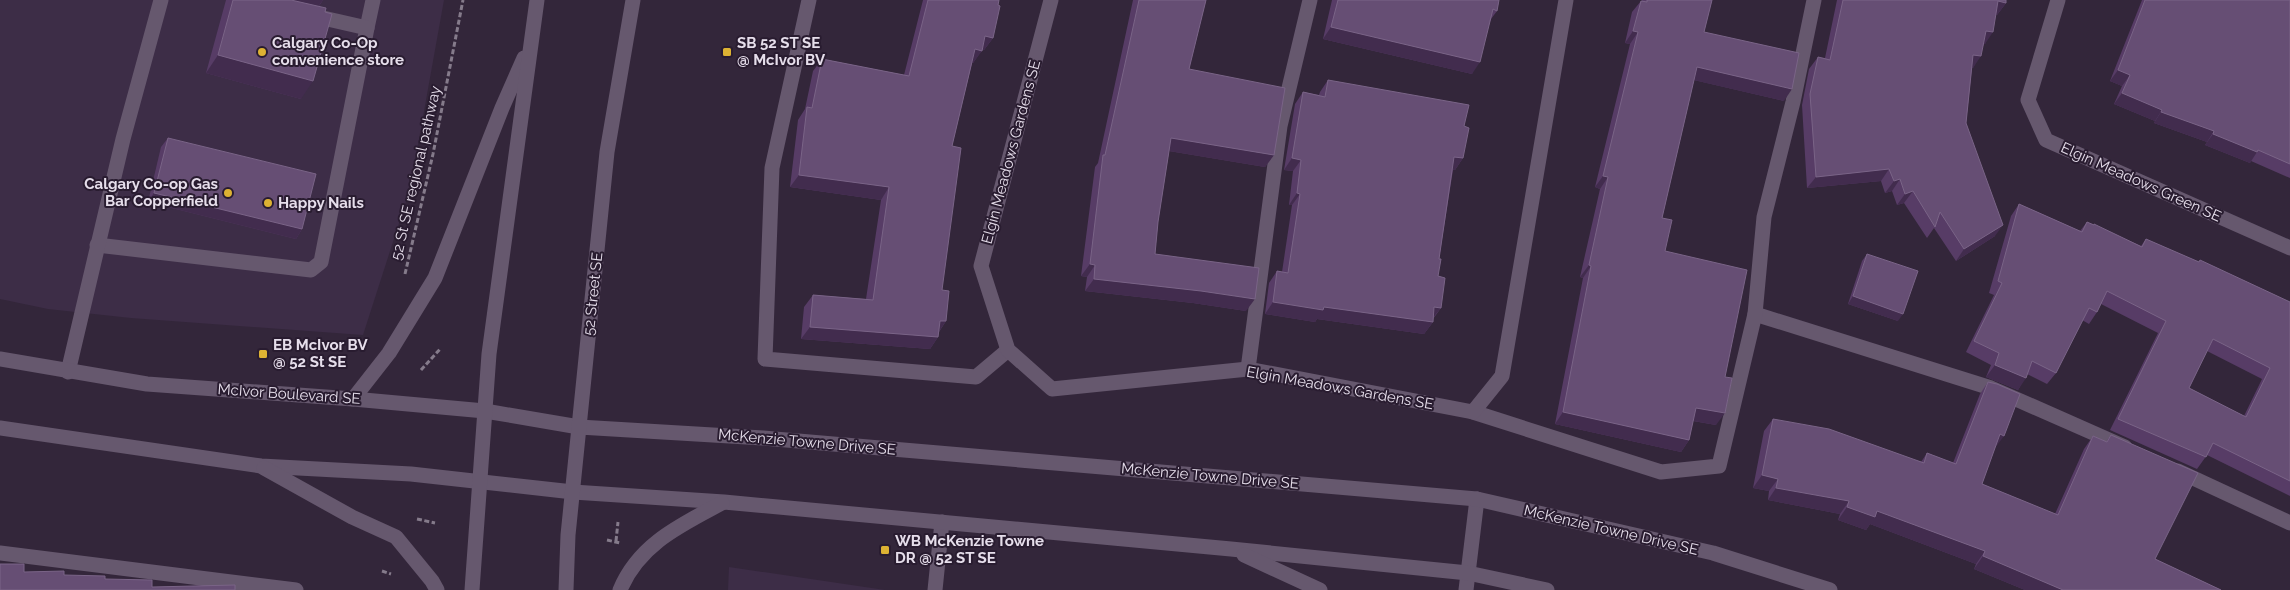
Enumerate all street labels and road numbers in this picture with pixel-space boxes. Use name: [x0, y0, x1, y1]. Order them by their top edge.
street label: Elgin Meadows Gardens SE: [978, 58, 1044, 246]
street label: 52 St SE regional pathway: [387, 84, 445, 262]
street label: Elgin Meadows Green SE: [2058, 138, 2224, 226]
street label: 52 Street SE: [580, 252, 606, 336]
street label: Elgin Meadows Gardens SE: [1245, 363, 1435, 413]
street label: McIvor Boulevard SE: [217, 380, 361, 408]
street label: McKenzie Towne Drive SE: [717, 425, 897, 459]
street label: McKenzie Towne Drive SE: [1120, 459, 1300, 493]
street label: McKenzie Towne Drive SE: [1522, 501, 1700, 559]

